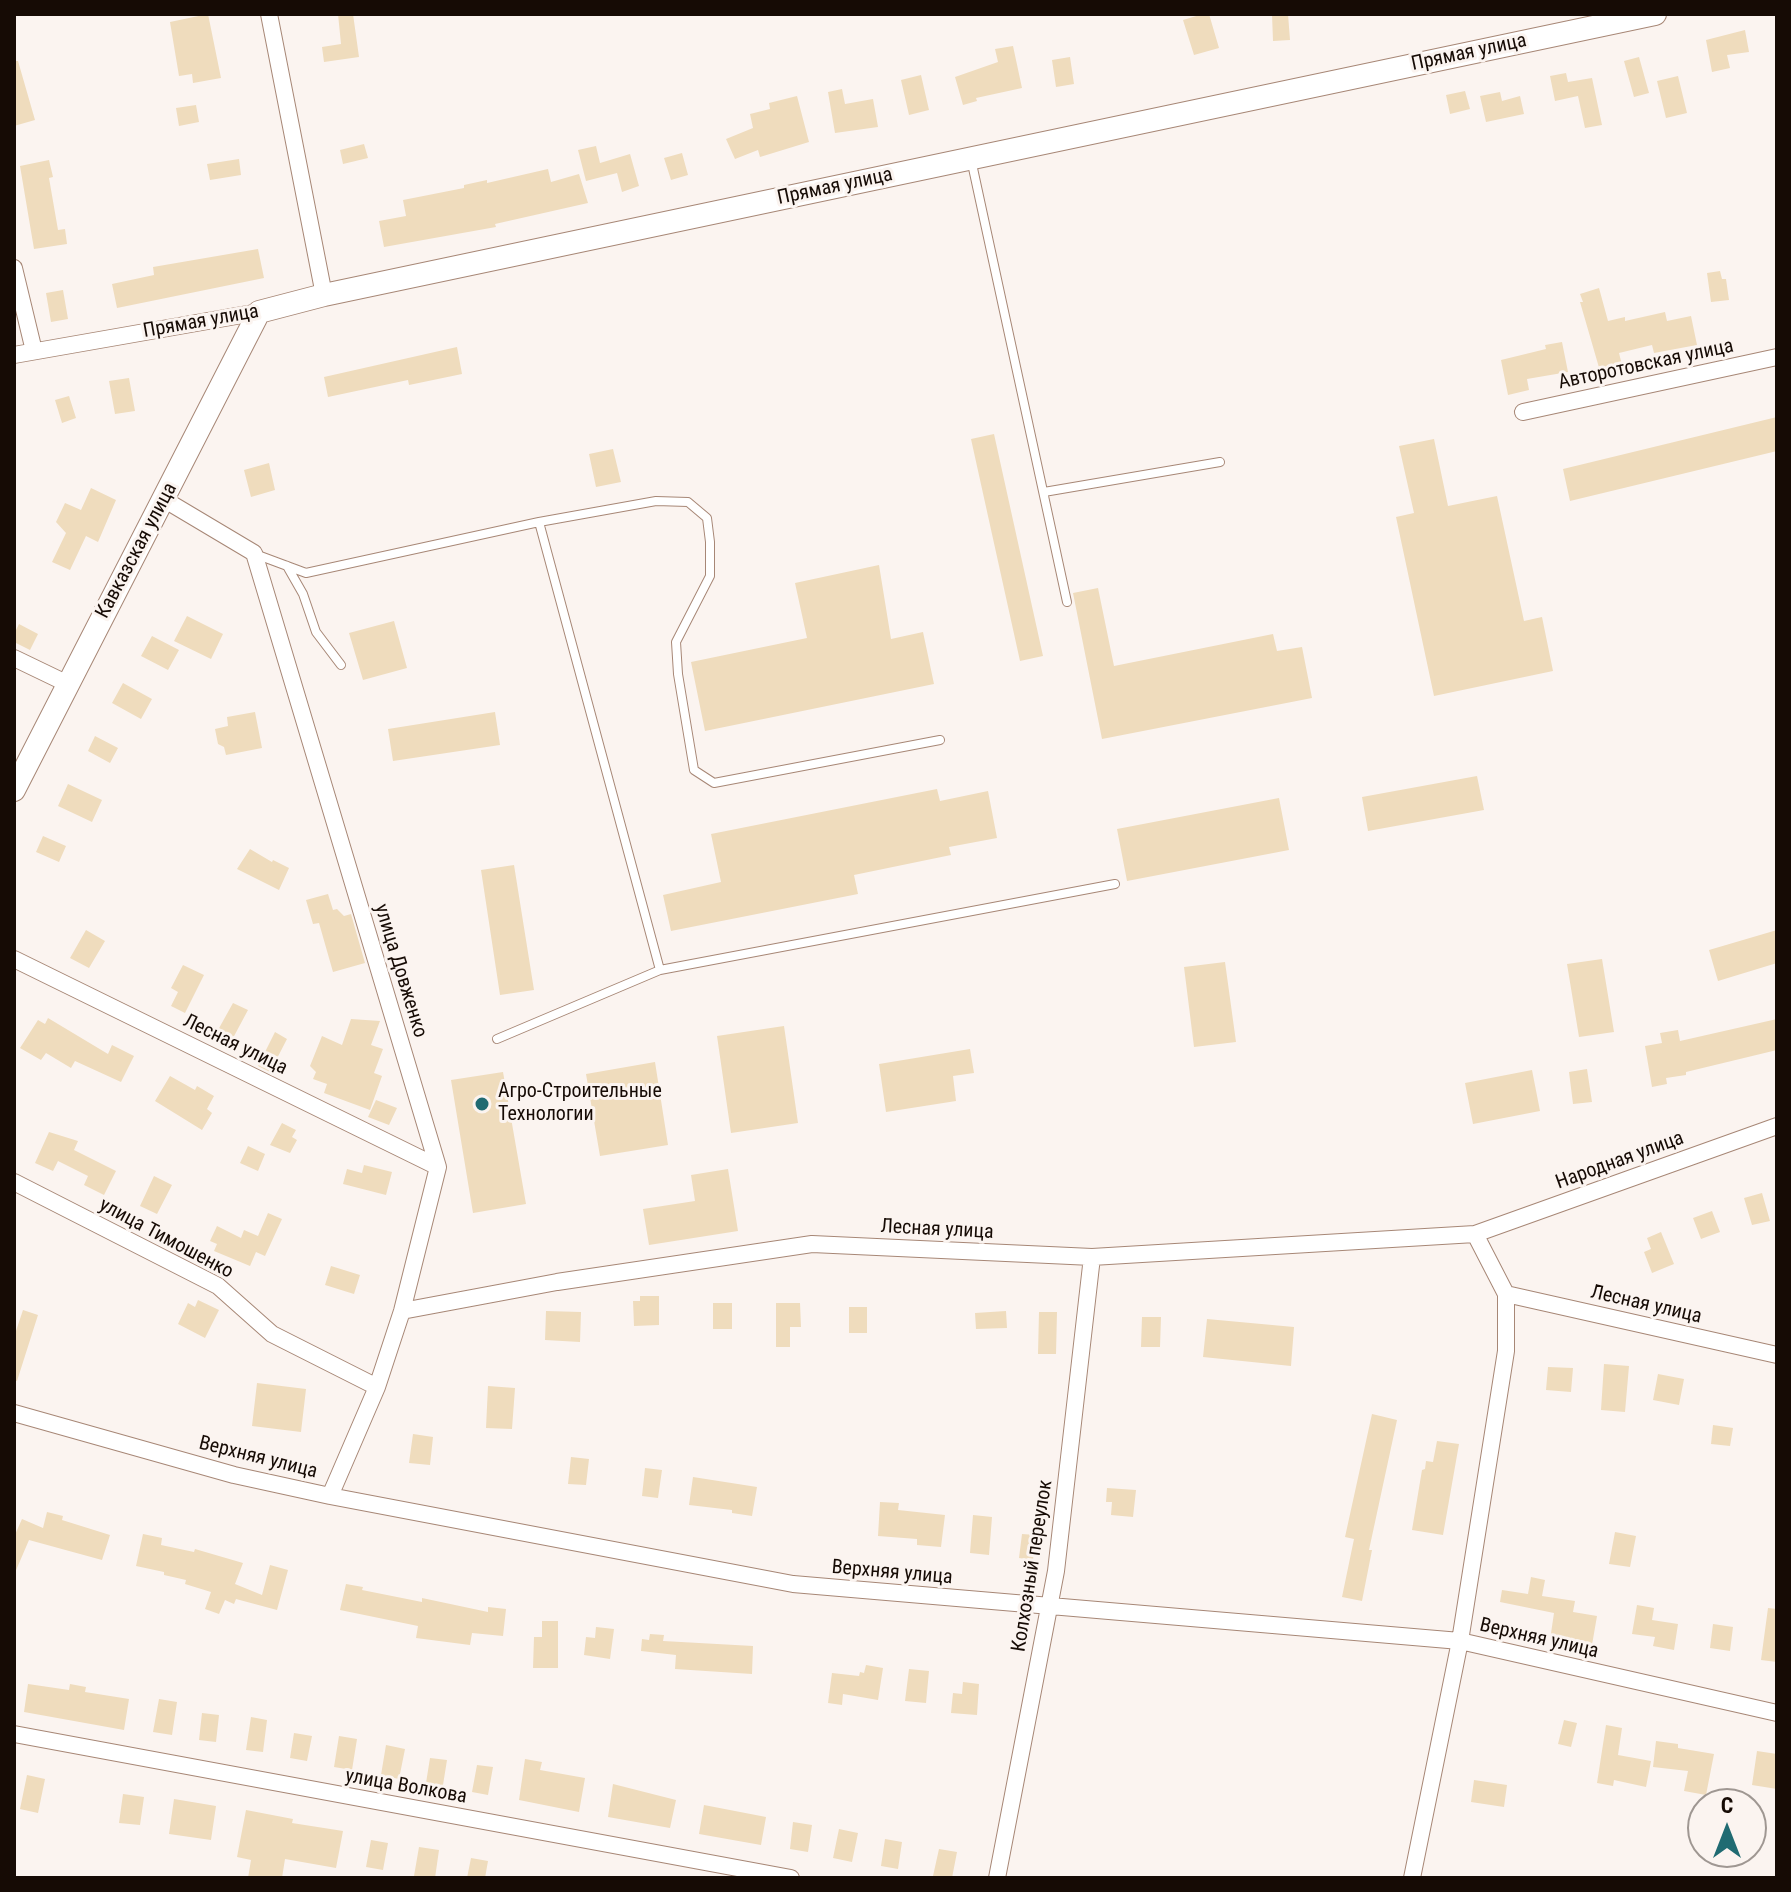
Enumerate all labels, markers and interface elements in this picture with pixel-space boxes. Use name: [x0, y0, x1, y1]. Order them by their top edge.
street label: Прямая улица: [1409, 29, 1529, 77]
street label: Прямая улица: [775, 163, 895, 211]
street label: Прямая улица: [141, 300, 261, 344]
street label: Авторотовская улица: [1556, 335, 1736, 395]
street label: Кавказская улица: [91, 479, 183, 623]
street label: улица Довженко: [368, 901, 432, 1041]
street label: Лесная улица: [179, 1009, 291, 1081]
place label: Агро-Строительные Технологии: [498, 1080, 662, 1127]
marker: Агро-Строительные Технологии: [473, 1095, 491, 1113]
street label: Народная улица: [1553, 1127, 1687, 1195]
street label: улица Тимошенко: [95, 1194, 237, 1284]
street label: Лесная улица: [880, 1215, 994, 1245]
street label: Лесная улица: [1588, 1281, 1704, 1329]
street label: Верхняя улица: [196, 1432, 320, 1484]
street label: Колхозный переулок: [1008, 1478, 1058, 1654]
street label: Верхняя улица: [831, 1556, 953, 1590]
street label: Верхняя улица: [1477, 1614, 1601, 1664]
street label: улица Волкова: [343, 1764, 469, 1810]
north arrow: [1687, 1788, 1767, 1868]
text: С: [1721, 1793, 1733, 1818]

